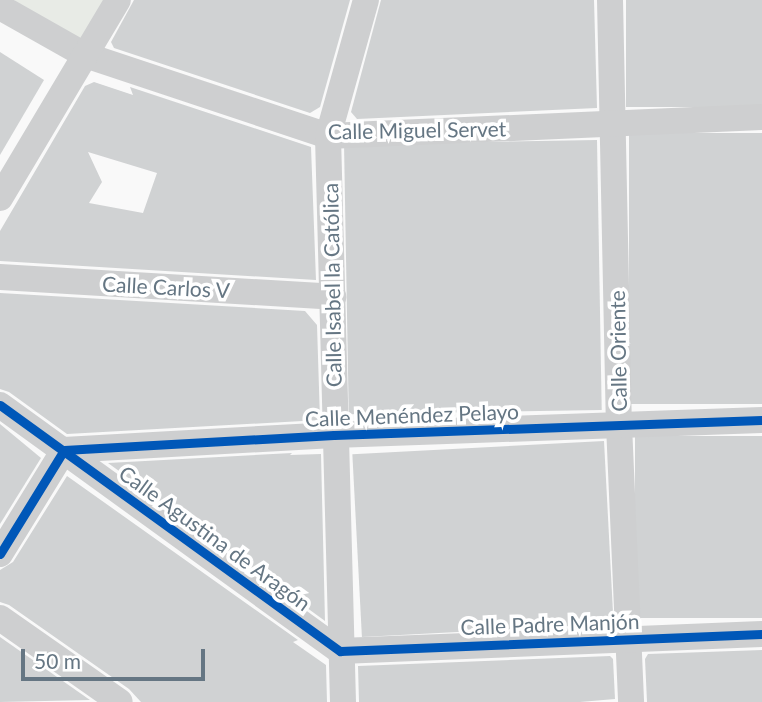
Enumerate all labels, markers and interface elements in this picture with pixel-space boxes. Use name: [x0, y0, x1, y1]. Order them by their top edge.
street label: Calle Miguel Servet: [328, 116, 506, 144]
street label: Calle Isabel la Católica: [318, 183, 346, 387]
street label: Calle Carlos V: [101, 271, 231, 303]
street label: Calle Oriente: [604, 290, 632, 412]
street label: Calle Menéndez Pelayo: [305, 399, 519, 431]
street label: Calle Agustina de Aragón: [114, 460, 316, 616]
street label: Calle Padre Manjón: [460, 608, 640, 640]
scale bar: [24, 636, 208, 680]
text: 50 m: [34, 648, 81, 673]

